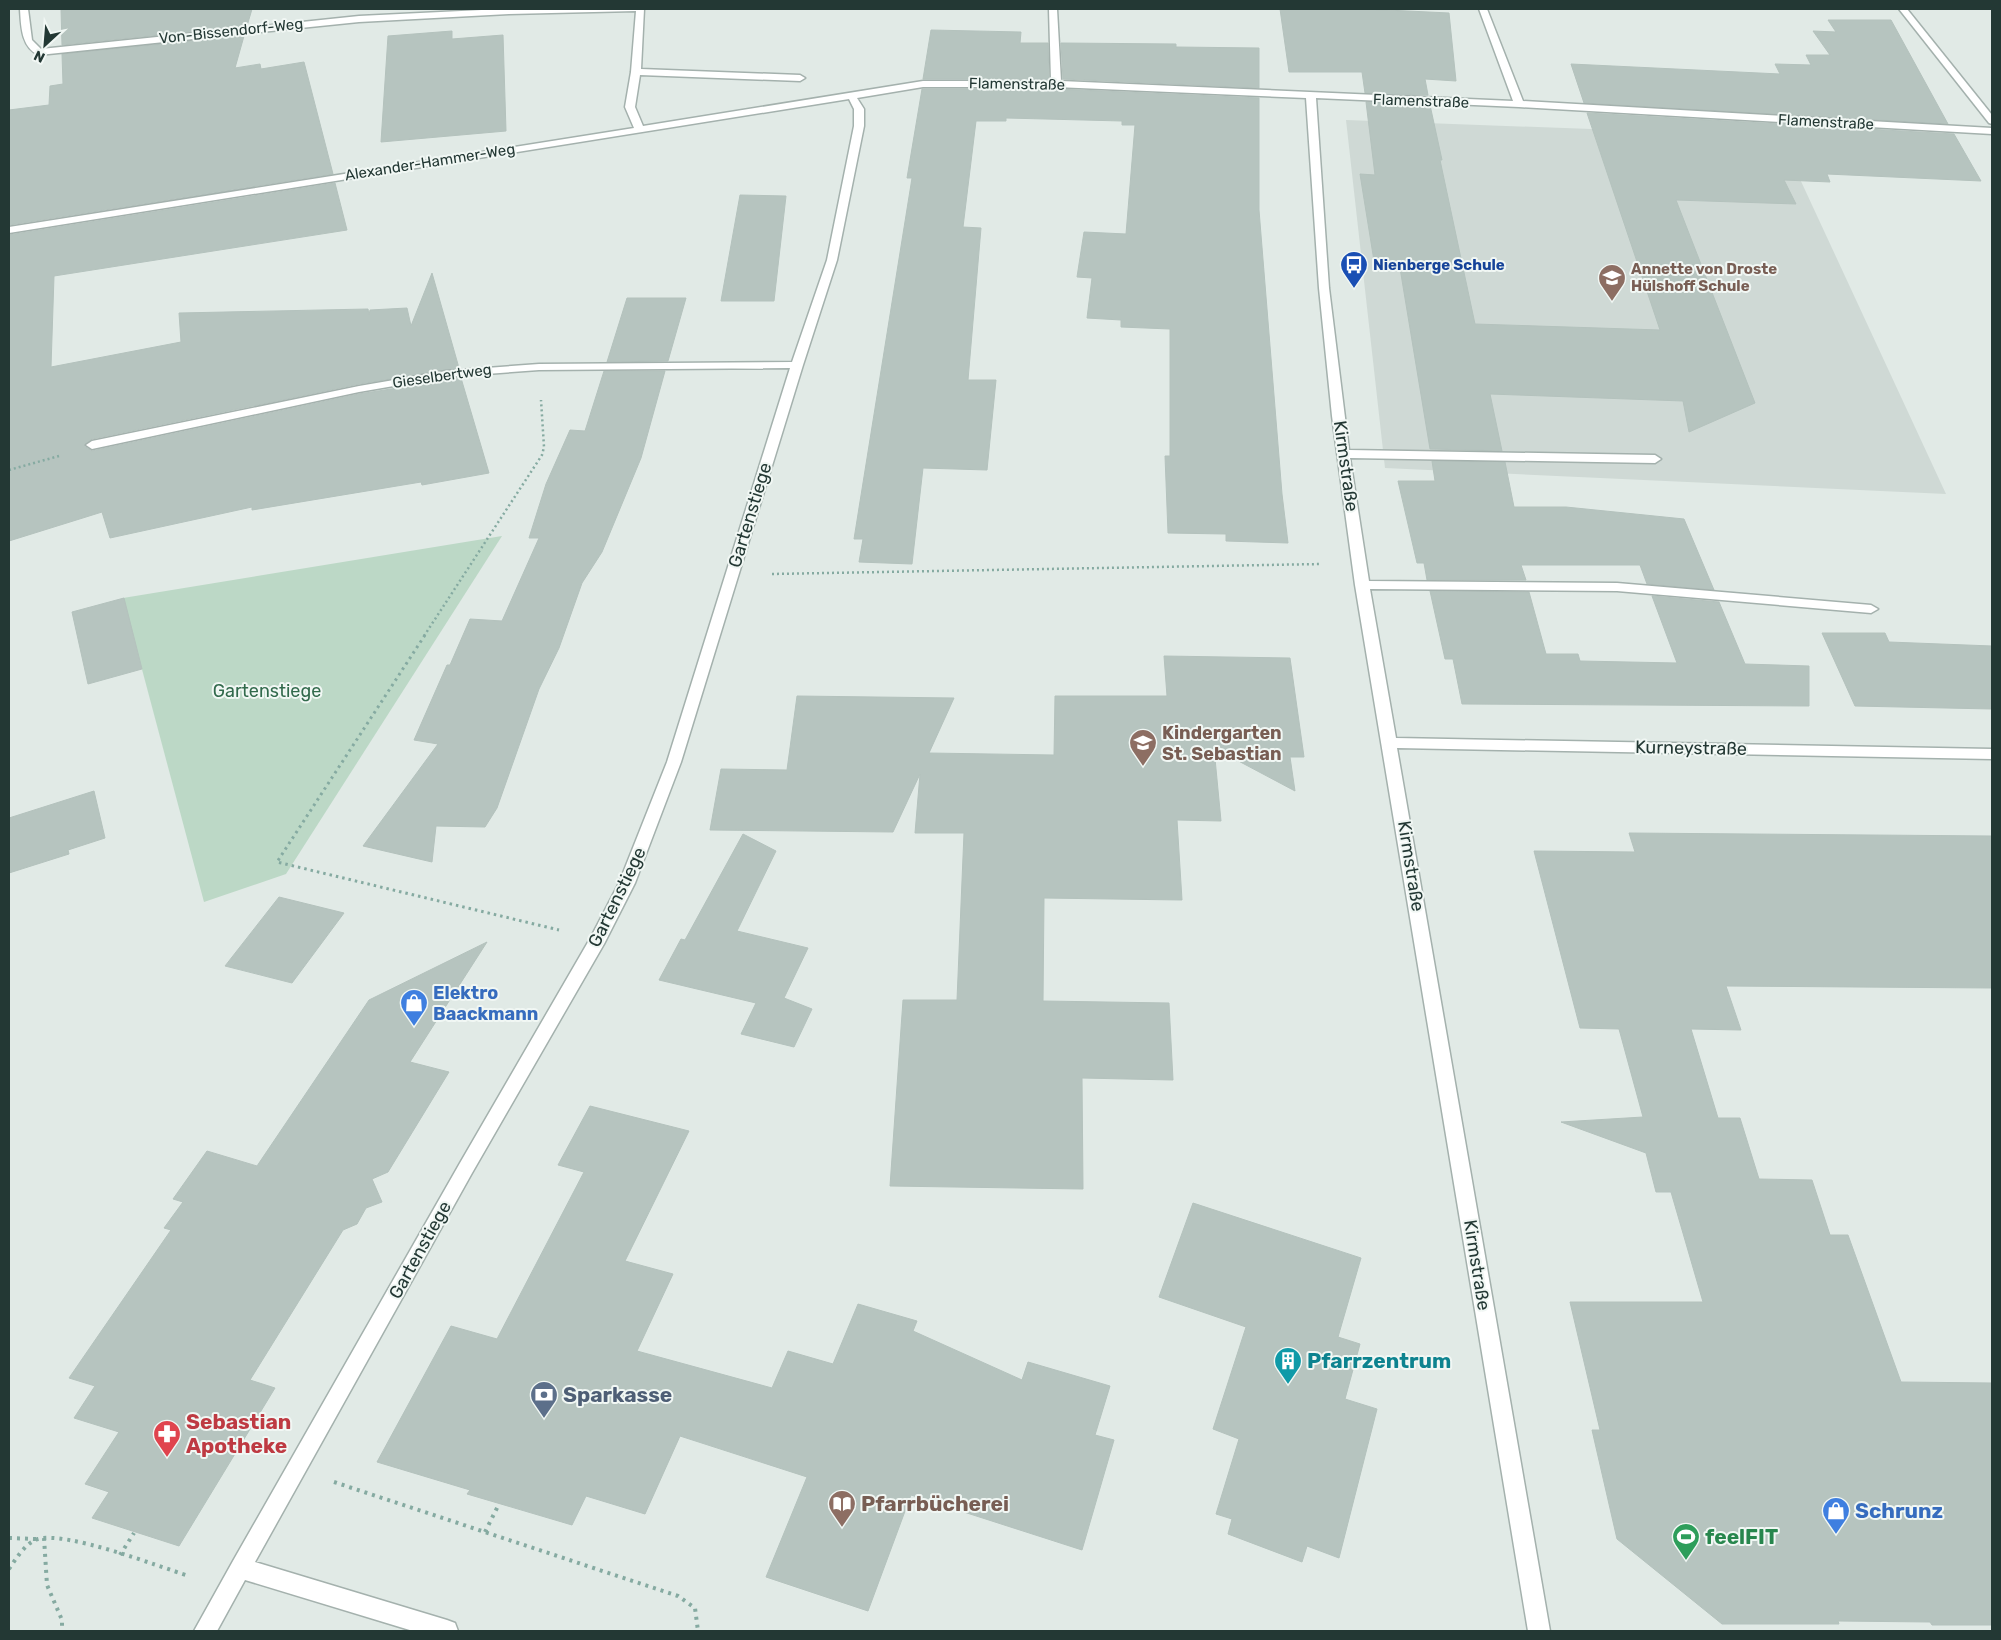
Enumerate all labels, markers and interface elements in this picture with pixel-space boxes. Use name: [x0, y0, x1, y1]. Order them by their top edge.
street label: Von-Bissendorf-Weg: [158, 14, 304, 48]
north arrow: [20, 20, 70, 70]
text: N: [31, 46, 48, 66]
street label: Flamenstraße: [969, 74, 1065, 94]
street label: Flamenstraße: [1373, 90, 1469, 112]
street label: Flamenstraße: [1778, 110, 1874, 134]
street label: Alexander-Hammer-Weg: [344, 140, 516, 184]
bus stop icon: Nienberge Schule: [1339, 250, 1369, 289]
place label: Nienberge Schule: [1373, 256, 1505, 274]
place label: Annette von Droste Hülshoff Schule: [1631, 260, 1777, 295]
school or university icon: Annette von Droste Hülshoff Schule: [1597, 263, 1627, 302]
street label: Gieselbertweg: [391, 360, 493, 392]
street label: Kirmstraße: [1329, 419, 1363, 513]
street label: Gartenstiege: [724, 460, 776, 570]
park label: Gartenstiege: [213, 680, 321, 702]
place label: Kindergarten St. Sebastian: [1162, 722, 1282, 765]
school or university icon: Kindergarten St. Sebastian: [1128, 728, 1158, 767]
street label: Kurneystraße: [1635, 736, 1747, 760]
street label: Kirmstraße: [1393, 819, 1429, 913]
street label: Gartenstiege: [583, 843, 651, 951]
place label: Elektro Baackmann: [433, 982, 538, 1025]
shop icon: Elektro Baackmann: [399, 988, 429, 1027]
street label: Gartenstiege: [384, 1197, 456, 1303]
street label: Kirmstraße: [1459, 1218, 1495, 1312]
building icon: Pfarrzentrum: [1273, 1346, 1303, 1385]
place label: Pfarrzentrum: [1307, 1348, 1451, 1373]
bank icon: Sparkasse: [529, 1380, 559, 1419]
place label: Sparkasse: [563, 1382, 672, 1407]
place label: Sebastian Apotheke: [186, 1409, 291, 1458]
pharmacy icon: Sebastian Apotheke: [152, 1419, 182, 1458]
library icon: Pfarrbücherei: [827, 1489, 857, 1528]
place label: Pfarrbücherei: [861, 1491, 1009, 1516]
shop icon: Schrunz: [1821, 1496, 1851, 1535]
place label: Schrunz: [1855, 1498, 1943, 1523]
sports icon: feelFIT: [1671, 1522, 1701, 1561]
place label: feelFIT: [1705, 1524, 1778, 1549]

